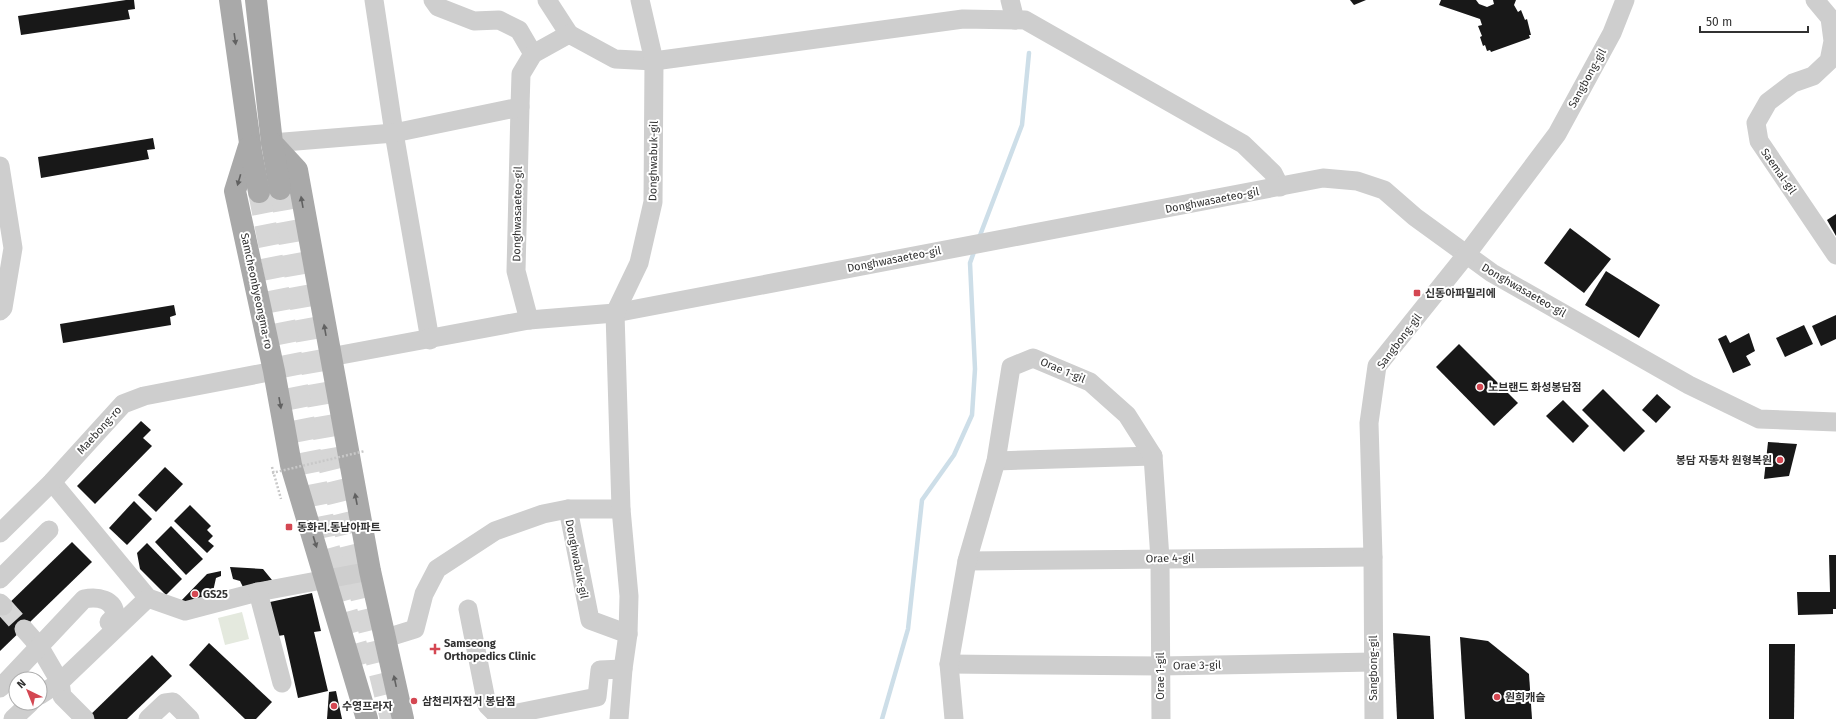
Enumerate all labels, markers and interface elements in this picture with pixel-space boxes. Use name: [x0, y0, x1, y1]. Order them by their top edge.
scale bar: [1700, 8, 1808, 34]
text: 50 m: [1706, 15, 1732, 29]
one-way arrow: [232, 33, 238, 45]
street label: Sangbong-gil: [1566, 46, 1609, 110]
street label: Donghwabuk-gil: [646, 121, 661, 201]
street label: Saemal-gil: [1758, 146, 1799, 197]
street label: Donghwasaeteo-gil: [510, 166, 525, 262]
one-way arrow: [235, 174, 241, 186]
street label: Donghwasaeteo-gil: [1164, 185, 1260, 216]
one-way arrow: [299, 196, 305, 208]
street label: Samcheonbyeongma-ro: [238, 232, 275, 350]
street label: Donghwasaeteo-gil: [846, 244, 942, 275]
street label: Donghwasaeteo-gil: [1479, 261, 1568, 320]
place label: 신동아파밀리에: [1425, 287, 1496, 300]
marker: 신동아파밀리에: [1412, 288, 1422, 298]
street label: Sangbong-gil: [1374, 311, 1424, 371]
one-way arrow: [322, 324, 328, 336]
street label: Orae 1-gil: [1038, 355, 1087, 386]
place label: 노브랜드 화성봉담점: [1488, 381, 1582, 394]
marker: 노브랜드 화성봉담점: [1475, 382, 1485, 392]
one-way arrow: [277, 397, 283, 409]
street label: Maebong-ro: [74, 404, 124, 457]
place label: 봉담 자동차 원형복원: [1676, 454, 1772, 467]
marker: 봉담 자동차 원형복원: [1775, 455, 1785, 465]
one-way arrow: [353, 493, 359, 505]
street label: Donghwabuk-gil: [562, 518, 591, 600]
place label: 동화리.동남아파트: [297, 521, 381, 534]
marker: 동화리.동남아파트: [284, 522, 294, 532]
one-way arrow: [312, 537, 318, 549]
street label: Orae 4-gil: [1146, 552, 1194, 565]
place label: GS25: [203, 588, 228, 601]
marker: GS25: [190, 589, 200, 599]
street label: Sangbong-gil: [1367, 635, 1380, 701]
place label: Samseong Orthopedics Clinic: [444, 637, 537, 663]
marker: Samseong Orthopedics Clinic: [429, 643, 441, 655]
street label: Orae 1-gil: [1154, 652, 1167, 700]
street label: Orae 3-gil: [1173, 659, 1221, 672]
north arrow: [8, 671, 48, 711]
one-way arrow: [391, 675, 397, 687]
text: N: [14, 677, 29, 691]
place label: 원희캐슬: [1505, 691, 1545, 704]
marker: 원희캐슬: [1492, 692, 1502, 702]
place label: 삼천리자전거 봉담점: [422, 695, 516, 708]
marker: 삼천리자전거 봉담점: [409, 696, 419, 706]
place label: 수영프라자: [342, 700, 393, 713]
marker: 수영프라자: [329, 701, 339, 711]

